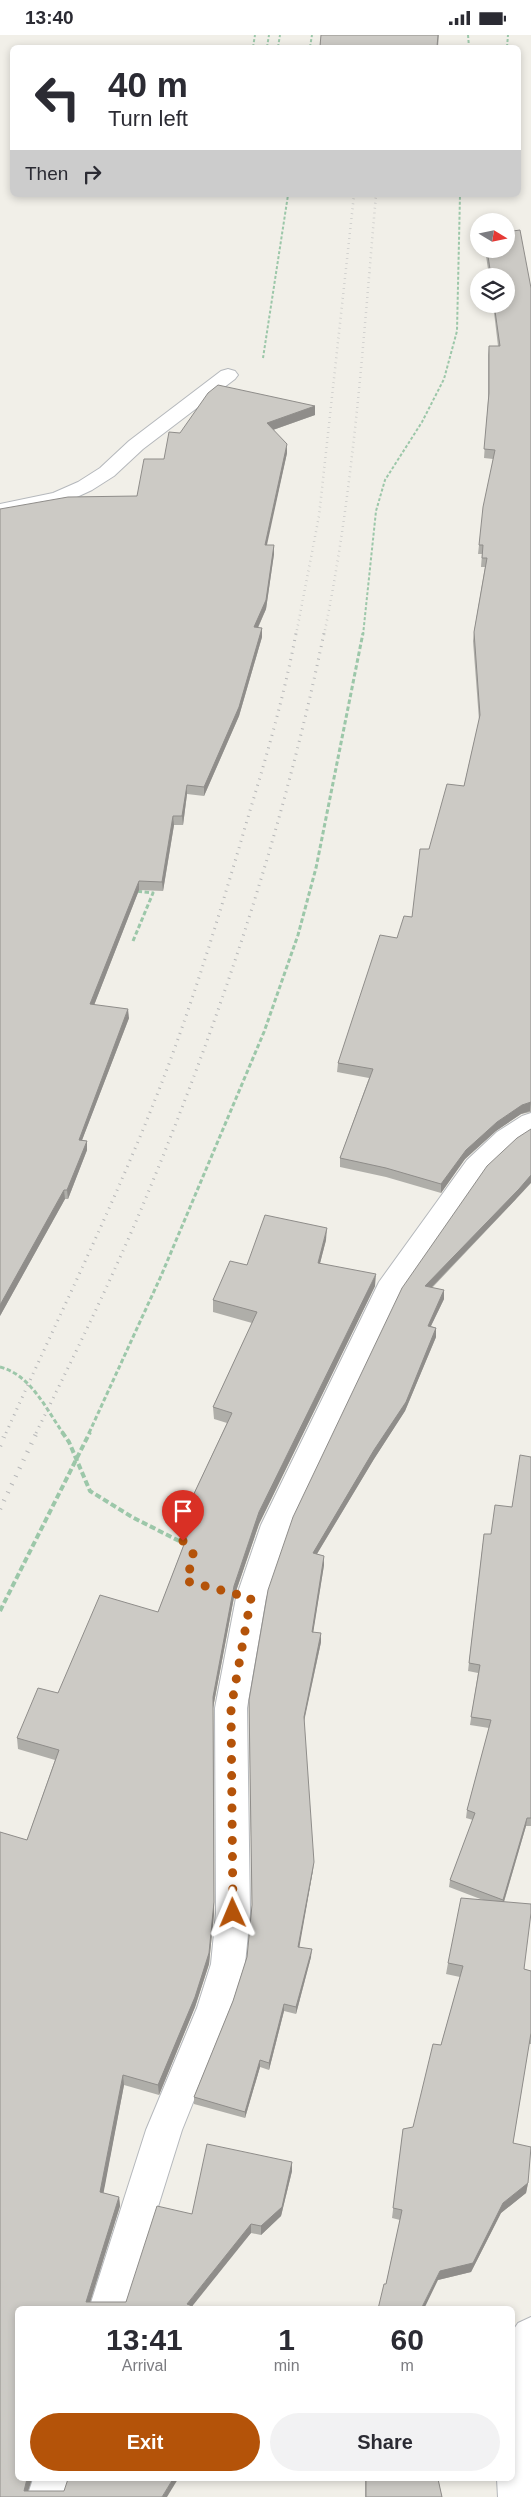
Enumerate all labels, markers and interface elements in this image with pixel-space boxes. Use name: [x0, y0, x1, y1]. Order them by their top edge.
text: 13:40: [25, 7, 74, 28]
icon: left: [25, 65, 90, 130]
text: 40 m: [108, 65, 188, 104]
text: Turn left: [108, 106, 188, 131]
icon: right: [78, 160, 106, 188]
text: Then: [25, 163, 68, 184]
north arrow: [470, 213, 515, 257]
map controls: [470, 213, 515, 313]
button: layers: [470, 268, 515, 313]
pin: [162, 1490, 204, 1541]
icon: arrive: [169, 1497, 197, 1525]
position arrow: [206, 1886, 258, 1938]
text: 13:41: [106, 2323, 183, 2356]
text: 1: [278, 2323, 295, 2356]
text: 60: [391, 2323, 424, 2356]
text: Arrival: [122, 2357, 167, 2374]
text: min: [274, 2357, 300, 2374]
text: m: [401, 2357, 414, 2374]
button: Exit: [30, 2413, 260, 2471]
button: Share: [270, 2413, 500, 2471]

